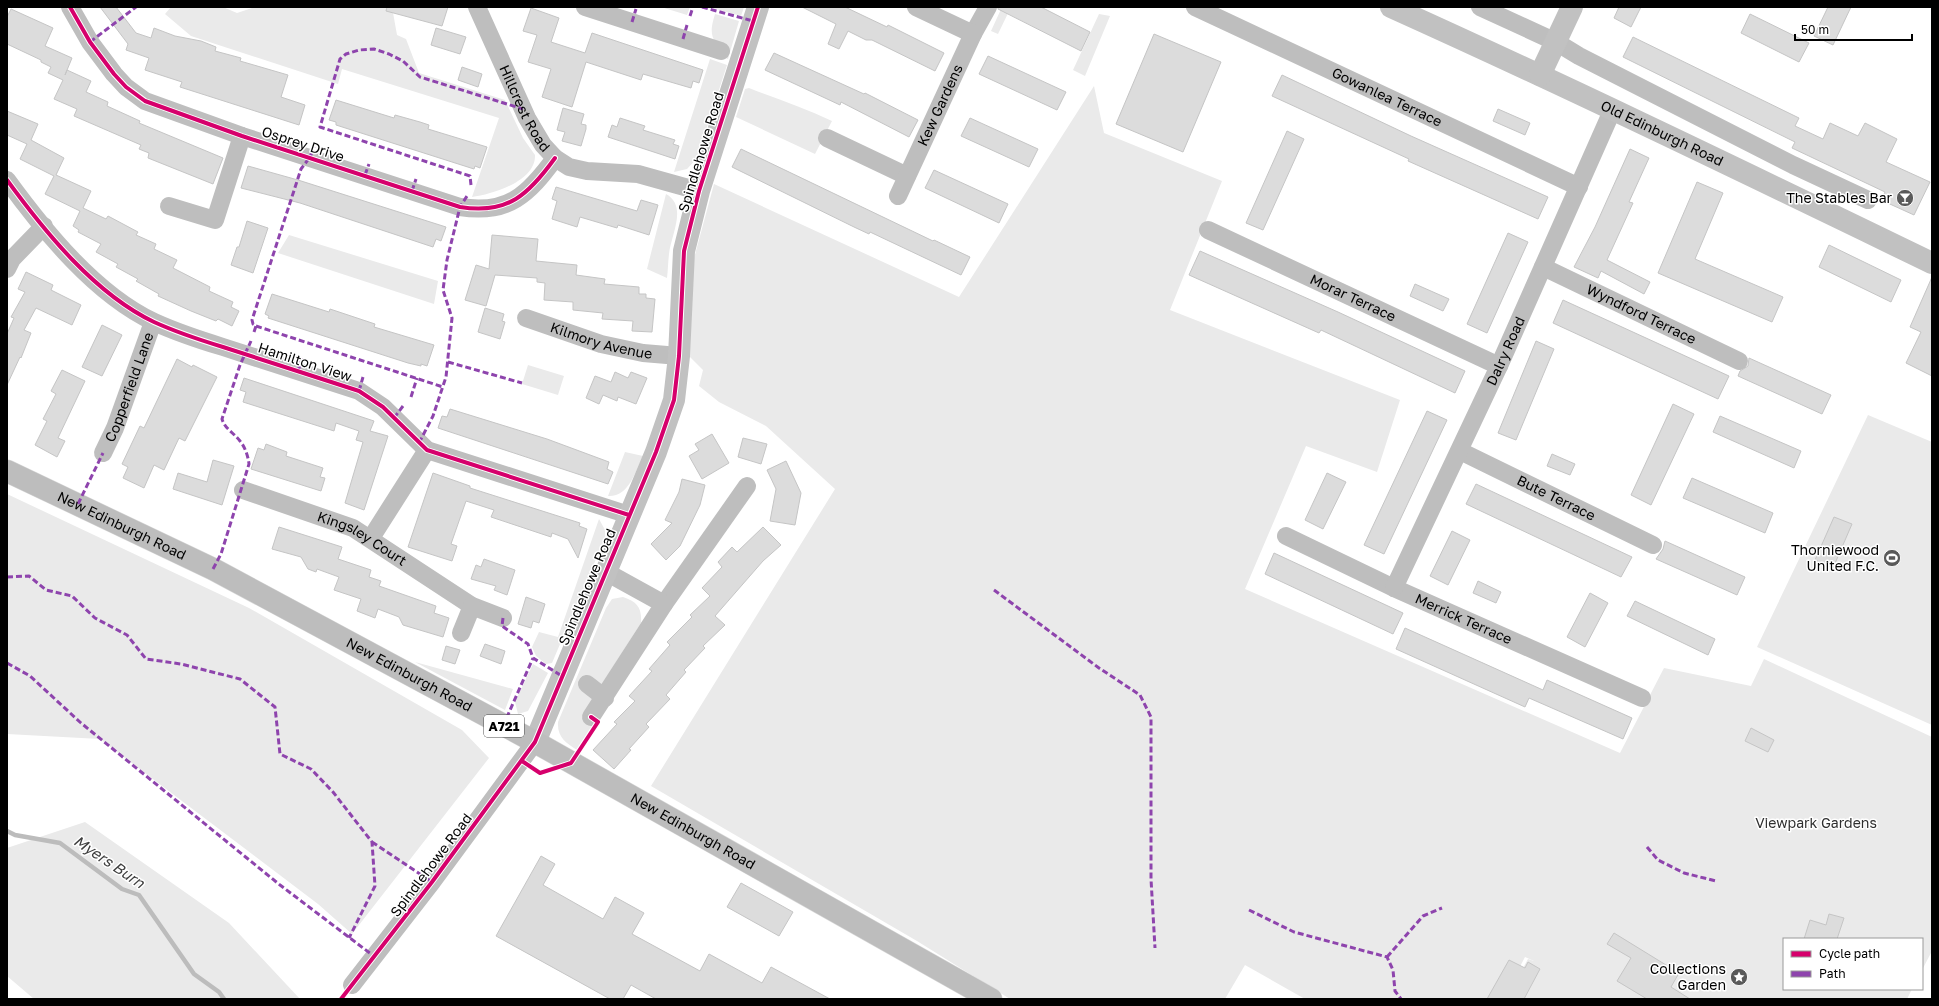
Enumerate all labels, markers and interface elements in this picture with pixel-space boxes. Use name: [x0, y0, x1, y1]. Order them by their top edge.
scale bar: [1795, 16, 1912, 42]
text: 50 m: [1801, 22, 1829, 37]
street label: Kew Gardens: [913, 61, 966, 149]
street label: Hillcrest Road: [496, 62, 554, 155]
street label: Gowanlea Terrace: [1329, 63, 1445, 130]
street label: Spindlehowe Road: [674, 90, 727, 214]
street label: Old Edinburgh Road: [1598, 96, 1726, 169]
street label: Osprey Drive: [260, 122, 346, 165]
bar icon: The Stables Bar: [1895, 188, 1915, 208]
place label: The Stables Bar: [1786, 189, 1893, 206]
street label: Morar Terrace: [1308, 270, 1399, 325]
street label: Wyndford Terrace: [1584, 280, 1699, 347]
street label: Dalry Road: [1482, 314, 1528, 388]
street label: Kilmory Avenue: [548, 318, 653, 362]
street label: Copperfield Lane: [101, 330, 157, 444]
street label: Hamilton View: [256, 338, 354, 385]
street label: Bute Terrace: [1514, 471, 1598, 524]
street label: New Edinburgh Road: [55, 487, 189, 563]
street label: Kingsley Court: [315, 507, 410, 569]
street label: Spindlehowe Road: [554, 526, 619, 648]
place label: Thorniewood United F.C.: [1791, 541, 1879, 574]
sports icon: Thorniewood United F.C.: [1882, 548, 1902, 568]
street label: Merrick Terrace: [1413, 590, 1515, 647]
street label: New Edinburgh Road: [344, 633, 475, 715]
road number: A721: [484, 715, 524, 737]
street label: New Edinburgh Road: [628, 789, 759, 872]
street label: Spindlehowe Road: [386, 810, 475, 920]
park label: Viewpark Gardens: [1755, 814, 1877, 831]
water label: Myers Burn: [70, 831, 149, 893]
legend: [1783, 938, 1923, 990]
text: Cycle path: [1819, 946, 1880, 961]
place label: Collections Garden: [1650, 960, 1726, 993]
text: Path: [1819, 966, 1846, 981]
place icon: Collections Garden: [1729, 967, 1749, 987]

